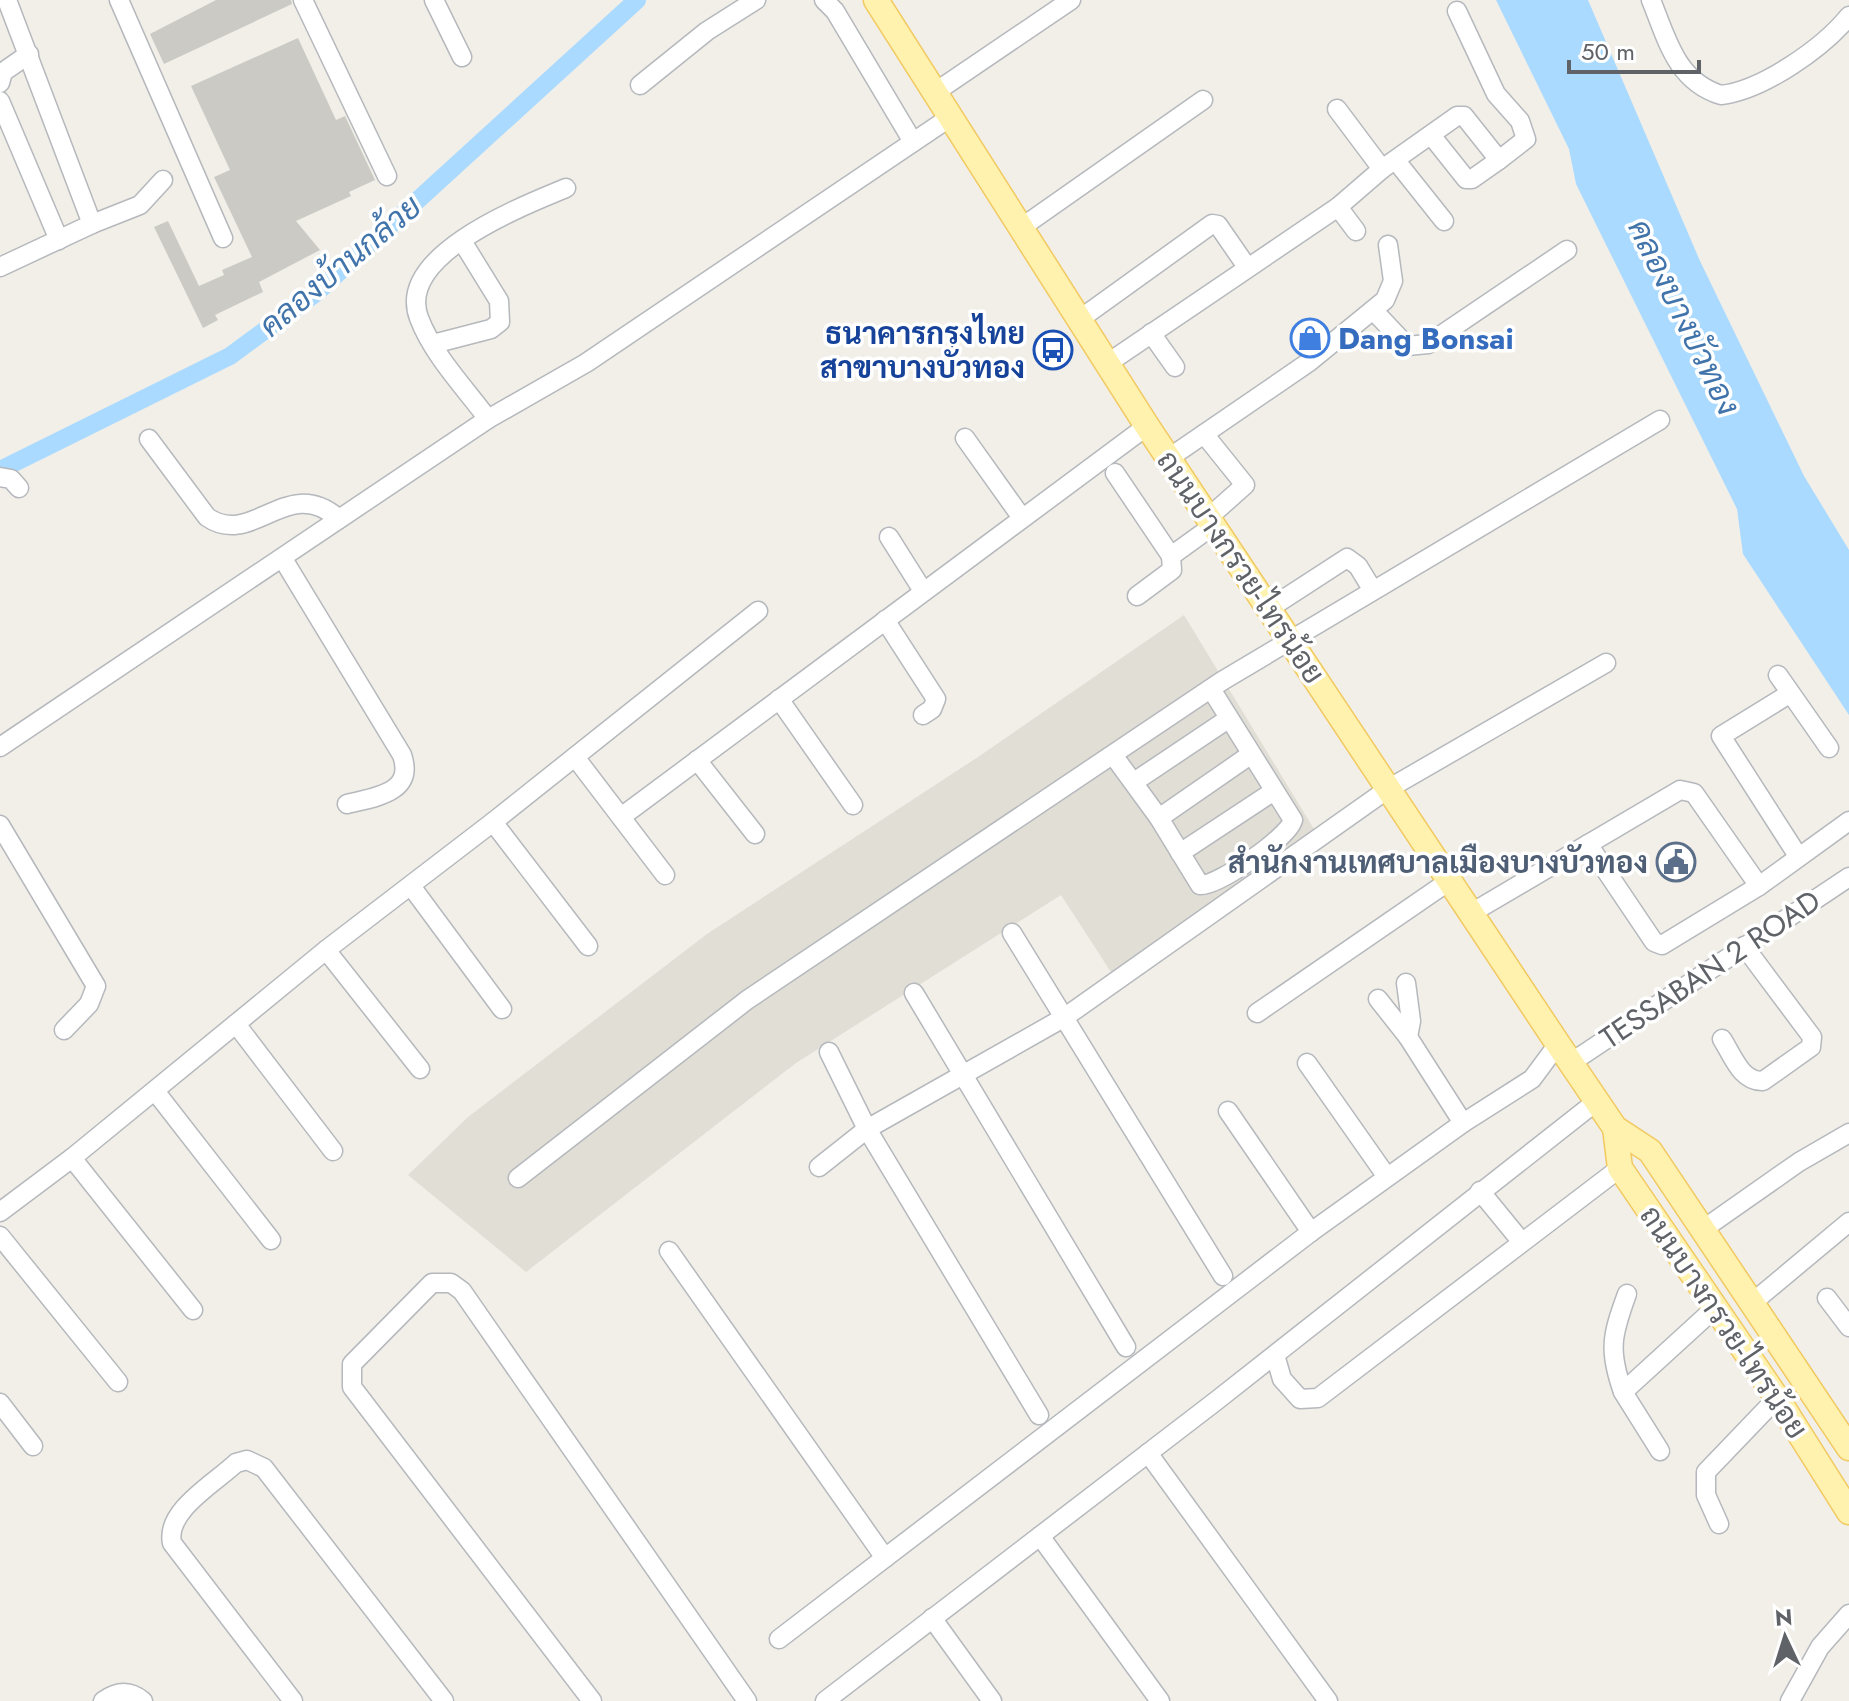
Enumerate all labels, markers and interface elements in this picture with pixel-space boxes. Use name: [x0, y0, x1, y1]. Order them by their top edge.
scale bar: [1569, 24, 1699, 74]
text: 50 m: [1581, 34, 1635, 69]
water label: คลองบ้านกล้วย: [249, 184, 431, 348]
water label: คลองบางบัวทอง: [1617, 211, 1751, 423]
place label: ธนาคารกรุงไทย สาขาบางบัวทอง: [820, 312, 1025, 389]
shop icon: Dang Bonsai: [1289, 317, 1331, 359]
place label: Dang Bonsai: [1338, 317, 1514, 360]
bus stop icon: ธนาคารกรุงไทย สาขาบางบัวทอง: [1032, 329, 1074, 371]
street label: ถนนบางกรวย-ไทรน้อย: [1147, 442, 1335, 692]
place label: สำนักงานเทศบาลเมืองบางบัวทอง: [1227, 841, 1648, 884]
public building icon: สำนักงานเทศบาลเมืองบางบัวทอง: [1655, 841, 1697, 883]
street label: TESSABAN 2 ROAD: [1591, 879, 1829, 1059]
street label: ถนนบางกรวย-ไทรน้อย: [1630, 1197, 1818, 1447]
north arrow: [1745, 1597, 1825, 1677]
text: N: [1774, 1600, 1793, 1634]

